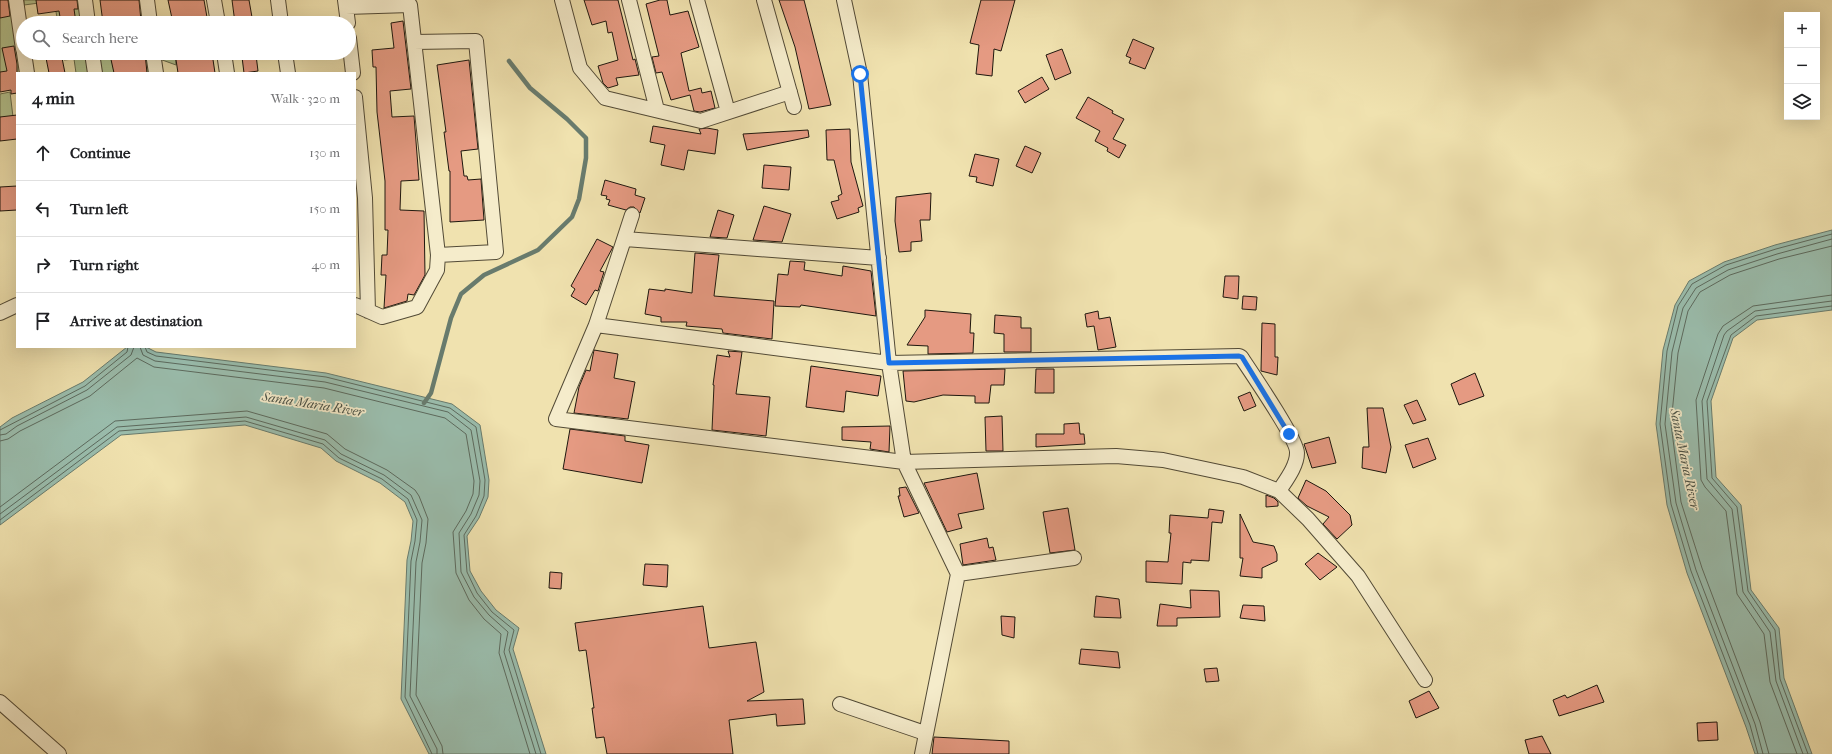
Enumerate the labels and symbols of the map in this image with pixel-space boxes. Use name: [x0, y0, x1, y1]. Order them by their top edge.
route start: [851, 65, 869, 83]
water label: Santa Maria River: [260, 388, 366, 420]
water label: Santa Maria River: [1667, 406, 1703, 512]
route end: [1280, 425, 1298, 443]

